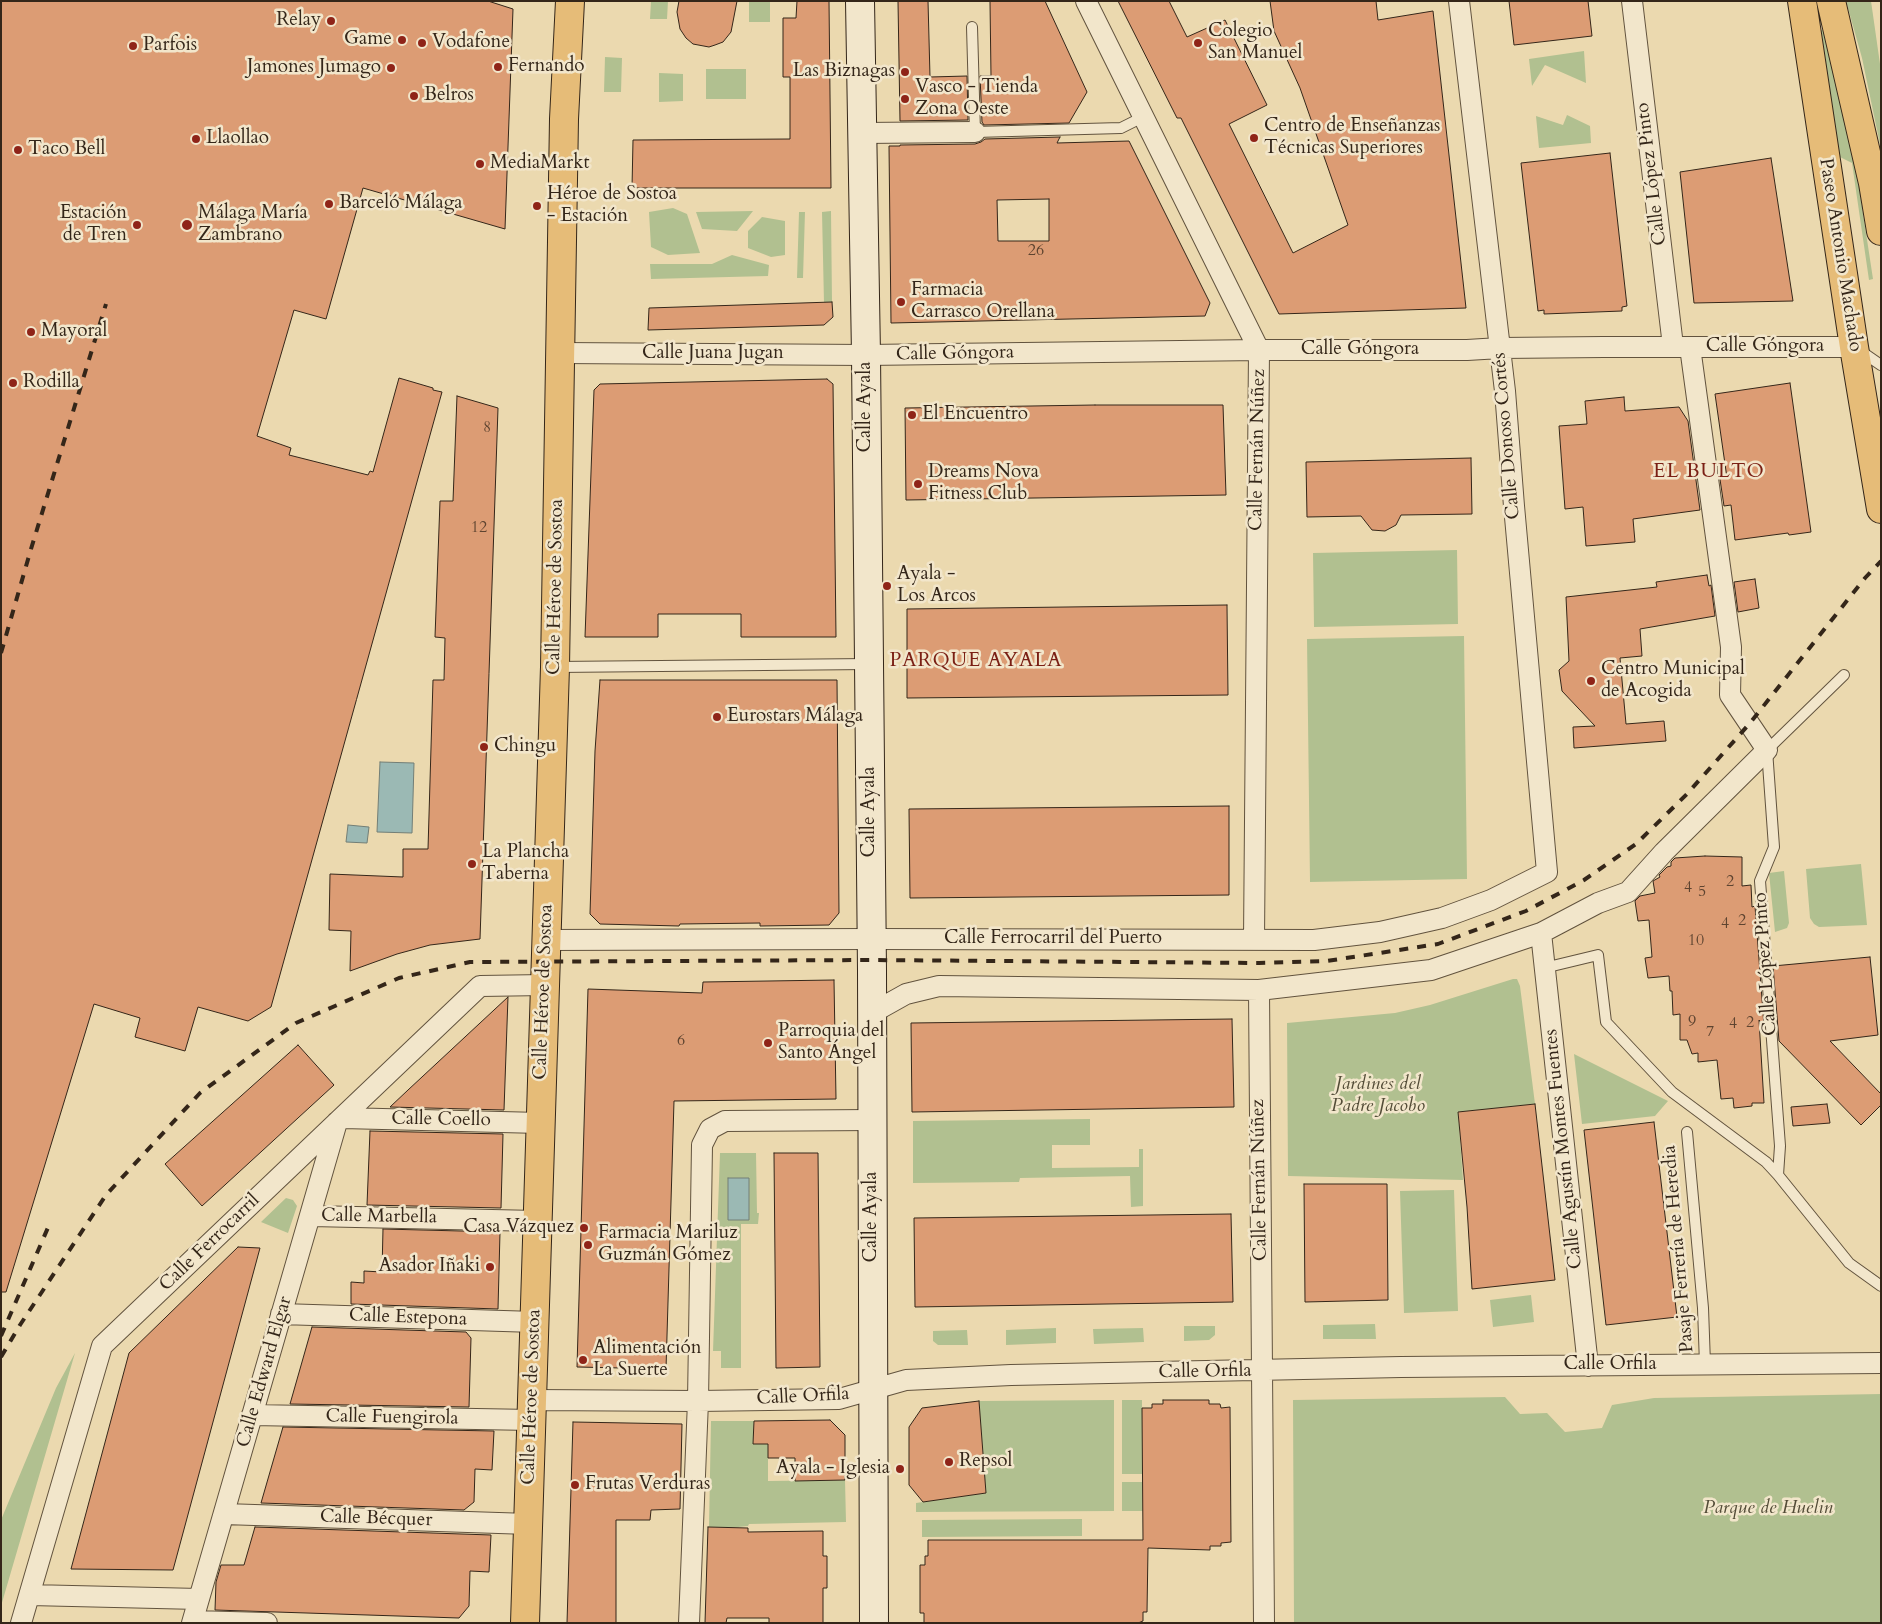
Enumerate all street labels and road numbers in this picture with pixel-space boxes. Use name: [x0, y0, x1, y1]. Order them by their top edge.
street label: Calle López Pinto: [1632, 101, 1672, 247]
street label: Paseo Antonio Machado: [1813, 157, 1867, 353]
street label: Calle Góngora: [1706, 336, 1824, 358]
street label: Calle Góngora: [1301, 339, 1419, 361]
street label: Calle Góngora: [896, 342, 1014, 366]
street label: Calle Juana Jugan: [642, 343, 784, 365]
street label: Calle Donoso Cortés: [1488, 352, 1526, 520]
street label: Calle Ayala: [855, 362, 877, 452]
street label: Calle Fernán Núñez: [1245, 369, 1271, 531]
street label: Calle Héroe de Sostoa: [543, 499, 569, 675]
street label: Calle Ayala: [859, 767, 881, 857]
street label: Calle López Pinto: [1750, 891, 1782, 1037]
street label: Calle Héroe de Sostoa: [530, 904, 558, 1080]
street label: Calle Ferrocarril del Puerto: [944, 928, 1162, 950]
street label: Calle Agustín Montes Fuentes: [1540, 1028, 1588, 1270]
street label: Calle Fernán Núñez: [1247, 1099, 1273, 1261]
street label: Calle Coello: [391, 1108, 491, 1132]
street label: Pasaje Ferrería de Heredia: [1659, 1144, 1699, 1354]
street label: Calle Ayala: [861, 1172, 883, 1262]
street label: Calle Ferrocarril: [155, 1189, 265, 1297]
street label: Calle Marbella: [321, 1205, 437, 1229]
street label: Calle Edward Elgar: [233, 1294, 297, 1450]
street label: Calle Estepona: [349, 1305, 467, 1331]
street label: Calle Héroe de Sostoa: [518, 1309, 546, 1485]
street label: Calle Orfila: [1563, 1354, 1657, 1376]
street label: Calle Orfila: [1158, 1360, 1252, 1384]
street label: Calle Orfila: [756, 1383, 850, 1411]
street label: Calle Fuengirola: [325, 1405, 459, 1431]
street label: Calle Bécquer: [319, 1506, 433, 1532]

